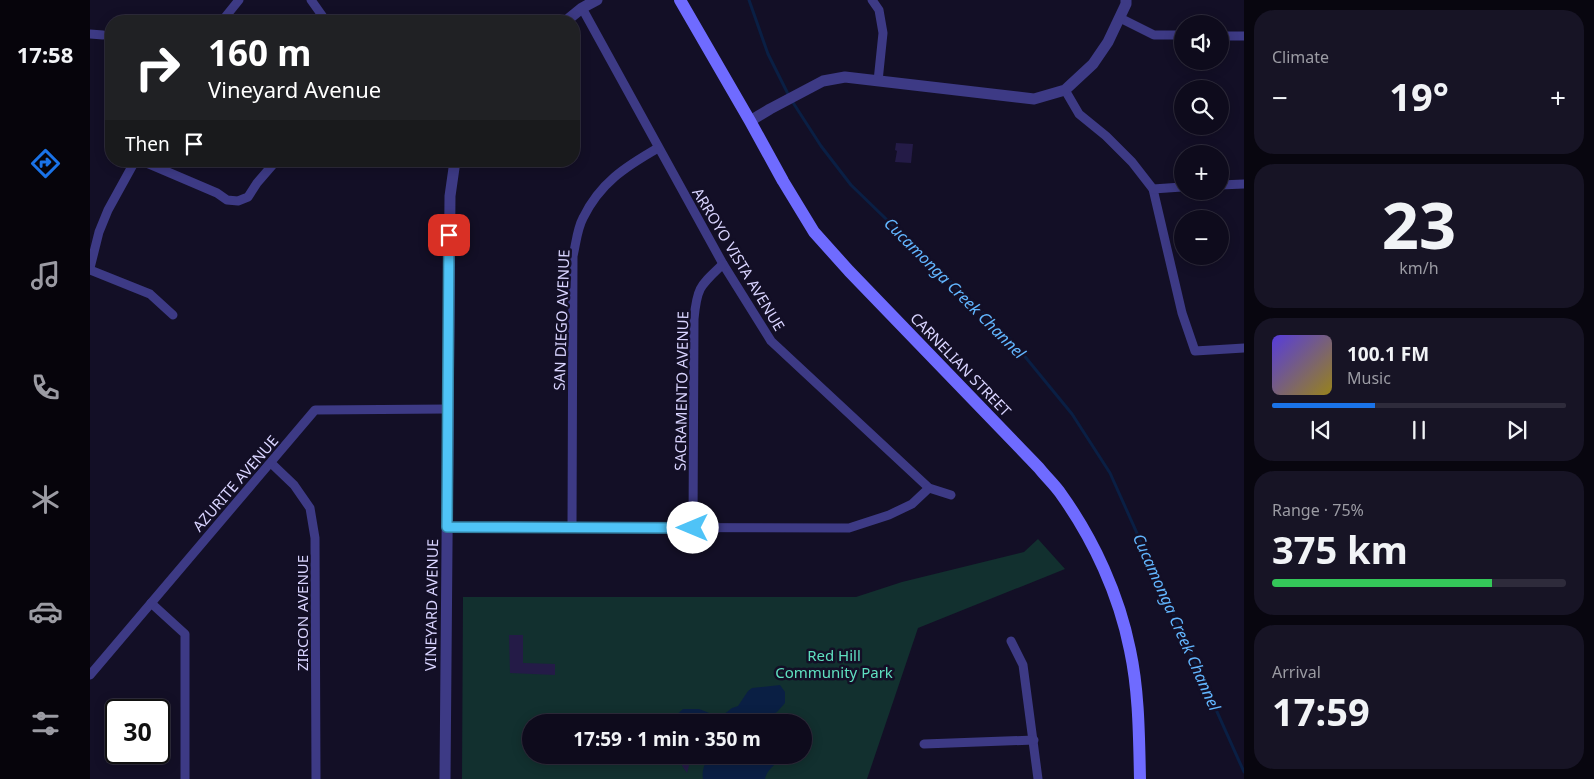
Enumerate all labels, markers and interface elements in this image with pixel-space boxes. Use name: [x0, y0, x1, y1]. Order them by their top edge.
map controls: [1174, 15, 1229, 265]
button: sound: [1174, 15, 1229, 70]
text: 160 m: [208, 29, 311, 76]
icon: right: [125, 35, 190, 100]
text: 17:58: [17, 39, 73, 69]
text: Climate: [1272, 46, 1329, 68]
text: 19°: [1389, 70, 1449, 122]
text: Vineyard Avenue: [208, 74, 381, 104]
text: −: [1272, 78, 1288, 116]
text: +: [1550, 78, 1566, 116]
button: search: [1174, 80, 1229, 135]
icon: arrive: [180, 130, 208, 158]
text: Then: [125, 131, 170, 157]
button: +: [1174, 145, 1229, 200]
icon: directions: [28, 146, 63, 181]
text: 23: [1382, 180, 1456, 268]
street label: ARROYO VISTA AVENUE: [688, 184, 790, 334]
button: −: [1174, 210, 1229, 265]
water label: Cucamonga Creek Channel: [879, 212, 1031, 364]
pin: [428, 214, 470, 256]
icon: arrive: [435, 221, 463, 249]
street label: SAN DIEGO AVENUE: [549, 249, 573, 391]
text: km/h: [1399, 257, 1439, 279]
icon: music: [28, 258, 63, 293]
street label: CARNELIAN STREET: [906, 308, 1016, 421]
street label: SACRAMENTO AVENUE: [670, 311, 692, 471]
text: 100.1 FM: [1347, 341, 1429, 367]
text: Music: [1347, 367, 1391, 389]
icon: phone: [28, 370, 63, 405]
icon: previous: [1307, 416, 1335, 444]
icon: pause: [1405, 416, 1433, 444]
icon: next: [1503, 416, 1531, 444]
street label: AZURITE AVENUE: [188, 431, 282, 535]
icon: climate: [28, 482, 63, 517]
text: Range · 75%: [1272, 499, 1364, 521]
position arrow: [666, 501, 718, 553]
text: 375 km: [1272, 523, 1408, 575]
water label: Cucamonga Creek Channel: [1128, 530, 1226, 715]
street label: VINEYARD AVENUE: [420, 539, 442, 671]
street label: ZIRCON AVENUE: [292, 555, 312, 671]
icon: car: [28, 594, 63, 629]
park label: Red Hill Community Park: [775, 645, 893, 682]
text: Arrival: [1272, 661, 1321, 683]
text: 17:59: [1272, 685, 1370, 737]
speed limit sign: 30: [105, 699, 170, 764]
icon: filters: [28, 706, 63, 741]
text: 17:59 · 1 min · 350 m: [573, 726, 761, 752]

